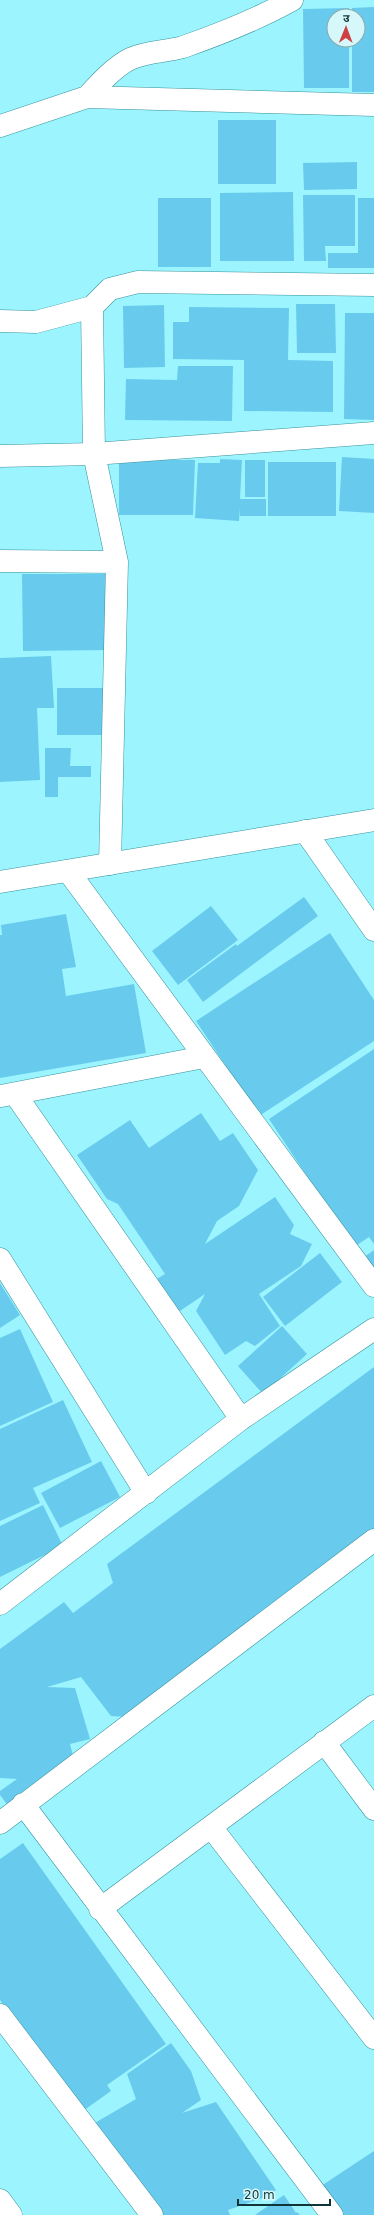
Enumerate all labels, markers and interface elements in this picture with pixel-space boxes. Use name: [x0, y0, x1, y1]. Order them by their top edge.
north arrow: [326, 8, 366, 48]
text: उ: [343, 12, 350, 25]
scale bar: [238, 2181, 330, 2207]
text: 20 m: [244, 2188, 275, 2202]

